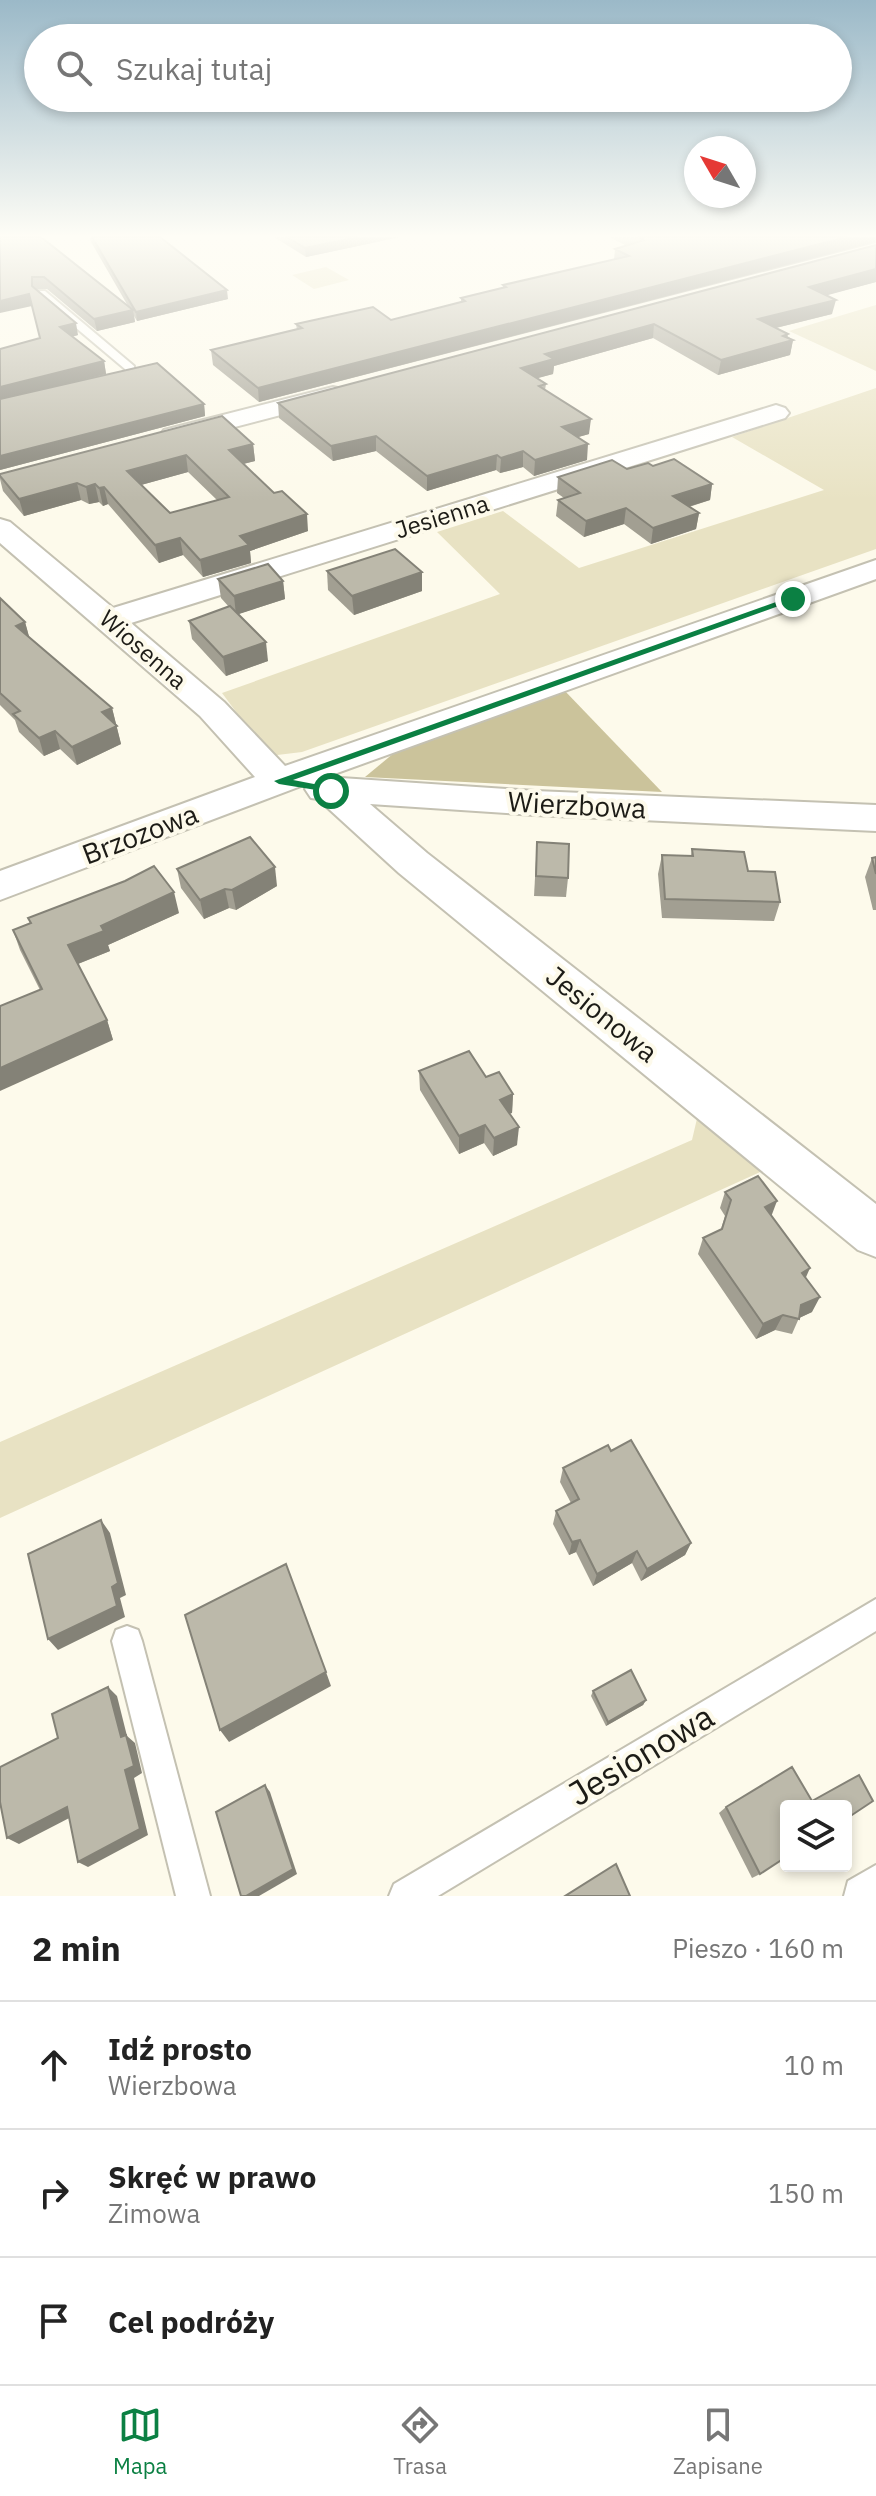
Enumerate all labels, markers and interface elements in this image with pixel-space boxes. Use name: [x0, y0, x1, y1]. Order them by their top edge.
search box: [24, 24, 852, 112]
icon: search: [52, 46, 96, 90]
text: Szukaj tutaj: [116, 49, 272, 88]
north arrow: [684, 136, 756, 208]
street label: Jesienna: [391, 487, 493, 545]
route end: [775, 581, 811, 617]
street label: Wiosenna: [93, 602, 194, 696]
route start: [313, 773, 349, 809]
street label: Wierzbowa: [507, 782, 647, 827]
street label: Brzozowa: [77, 795, 203, 873]
street label: Jesionowa: [539, 957, 666, 1070]
street label: Jesionowa: [560, 1694, 721, 1815]
map controls: [780, 1800, 852, 1872]
button: layers: [780, 1800, 852, 1872]
text: 2 min: [32, 1926, 121, 1970]
text: Pieszo · 160 m: [672, 1931, 844, 1965]
text: Idź prosto: [108, 2029, 252, 2068]
icon: ahead: [32, 2043, 76, 2087]
text: 10 m: [784, 2048, 844, 2082]
text: Wierzbowa: [108, 2068, 237, 2102]
text: Skręć w prawo: [108, 2157, 316, 2196]
icon: right: [32, 2171, 76, 2215]
text: 150 m: [768, 2176, 844, 2210]
text: Zimowa: [108, 2196, 200, 2230]
icon: arrive: [32, 2299, 76, 2343]
text: Cel podróży: [108, 2302, 274, 2341]
tab: Mapa: [113, 2403, 167, 2480]
tab: Trasa: [393, 2403, 447, 2480]
tab: Zapisane: [673, 2403, 763, 2480]

